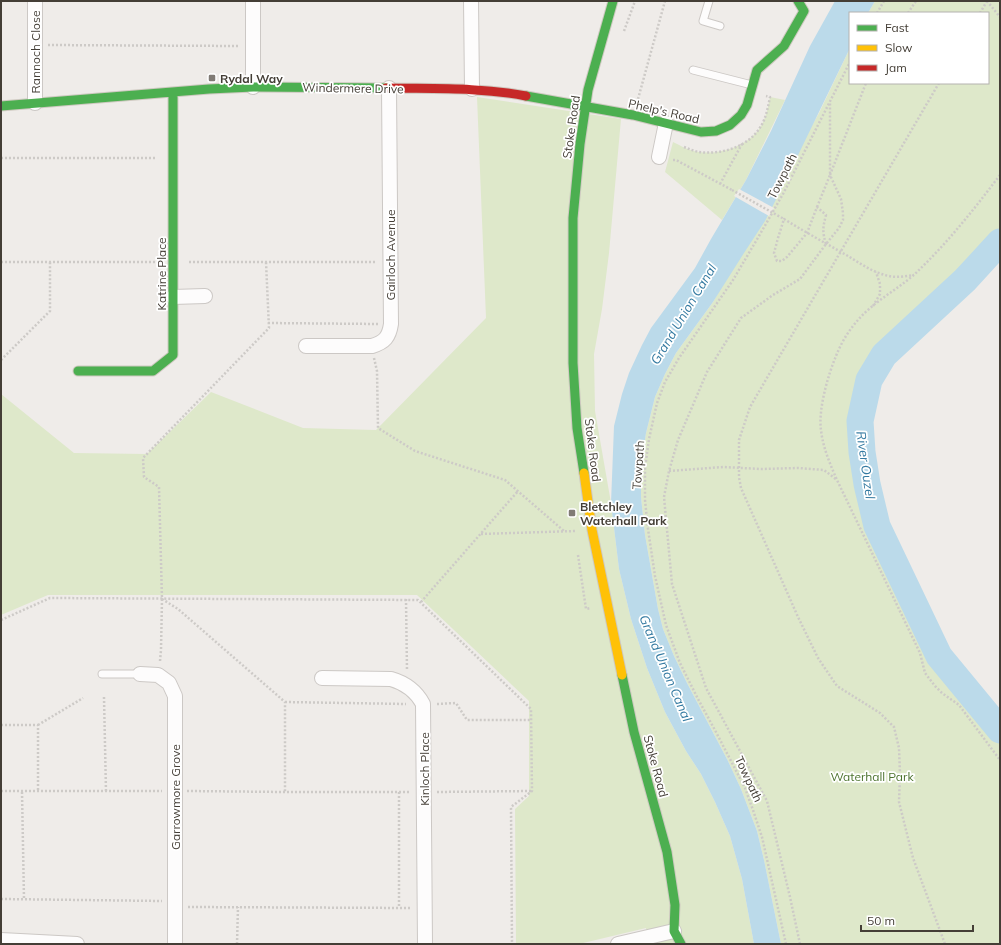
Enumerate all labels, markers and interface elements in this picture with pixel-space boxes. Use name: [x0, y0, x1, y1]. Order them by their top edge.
street label: Rannoch Close: [28, 11, 43, 93]
legend: [849, 12, 989, 84]
text: Fast: [885, 20, 909, 35]
text: Slow: [885, 40, 913, 55]
text: Jam: [885, 60, 907, 75]
place label: Rydal Way: [220, 71, 283, 86]
marker: Rydal Way: [207, 73, 217, 83]
street label: Windermere Drive: [302, 80, 404, 96]
street label: Stoke Road: [559, 94, 583, 160]
street label: Phelp's Road: [627, 96, 701, 126]
street label: Towpath: [764, 151, 800, 201]
street label: Gairloch Avenue: [383, 210, 398, 300]
street label: Katrine Place: [154, 237, 169, 311]
water label: Grand Union Canal: [647, 260, 720, 367]
street label: Stoke Road: [582, 418, 604, 482]
water label: River Ouzel: [853, 430, 879, 501]
street label: Towpath: [629, 440, 647, 490]
place label: Bletchley Waterhall Park: [580, 499, 667, 528]
marker: Bletchley Waterhall Park: [567, 508, 577, 518]
water label: Grand Union Canal: [636, 612, 696, 725]
street label: Kinloch Place: [417, 732, 432, 806]
street label: Stoke Road: [641, 733, 671, 799]
street label: Garrowmore Grove: [168, 744, 183, 850]
street label: Towpath: [732, 754, 766, 804]
park label: Waterhall Park: [830, 769, 914, 784]
scale bar: [861, 907, 973, 933]
text: 50 m: [867, 913, 895, 928]

